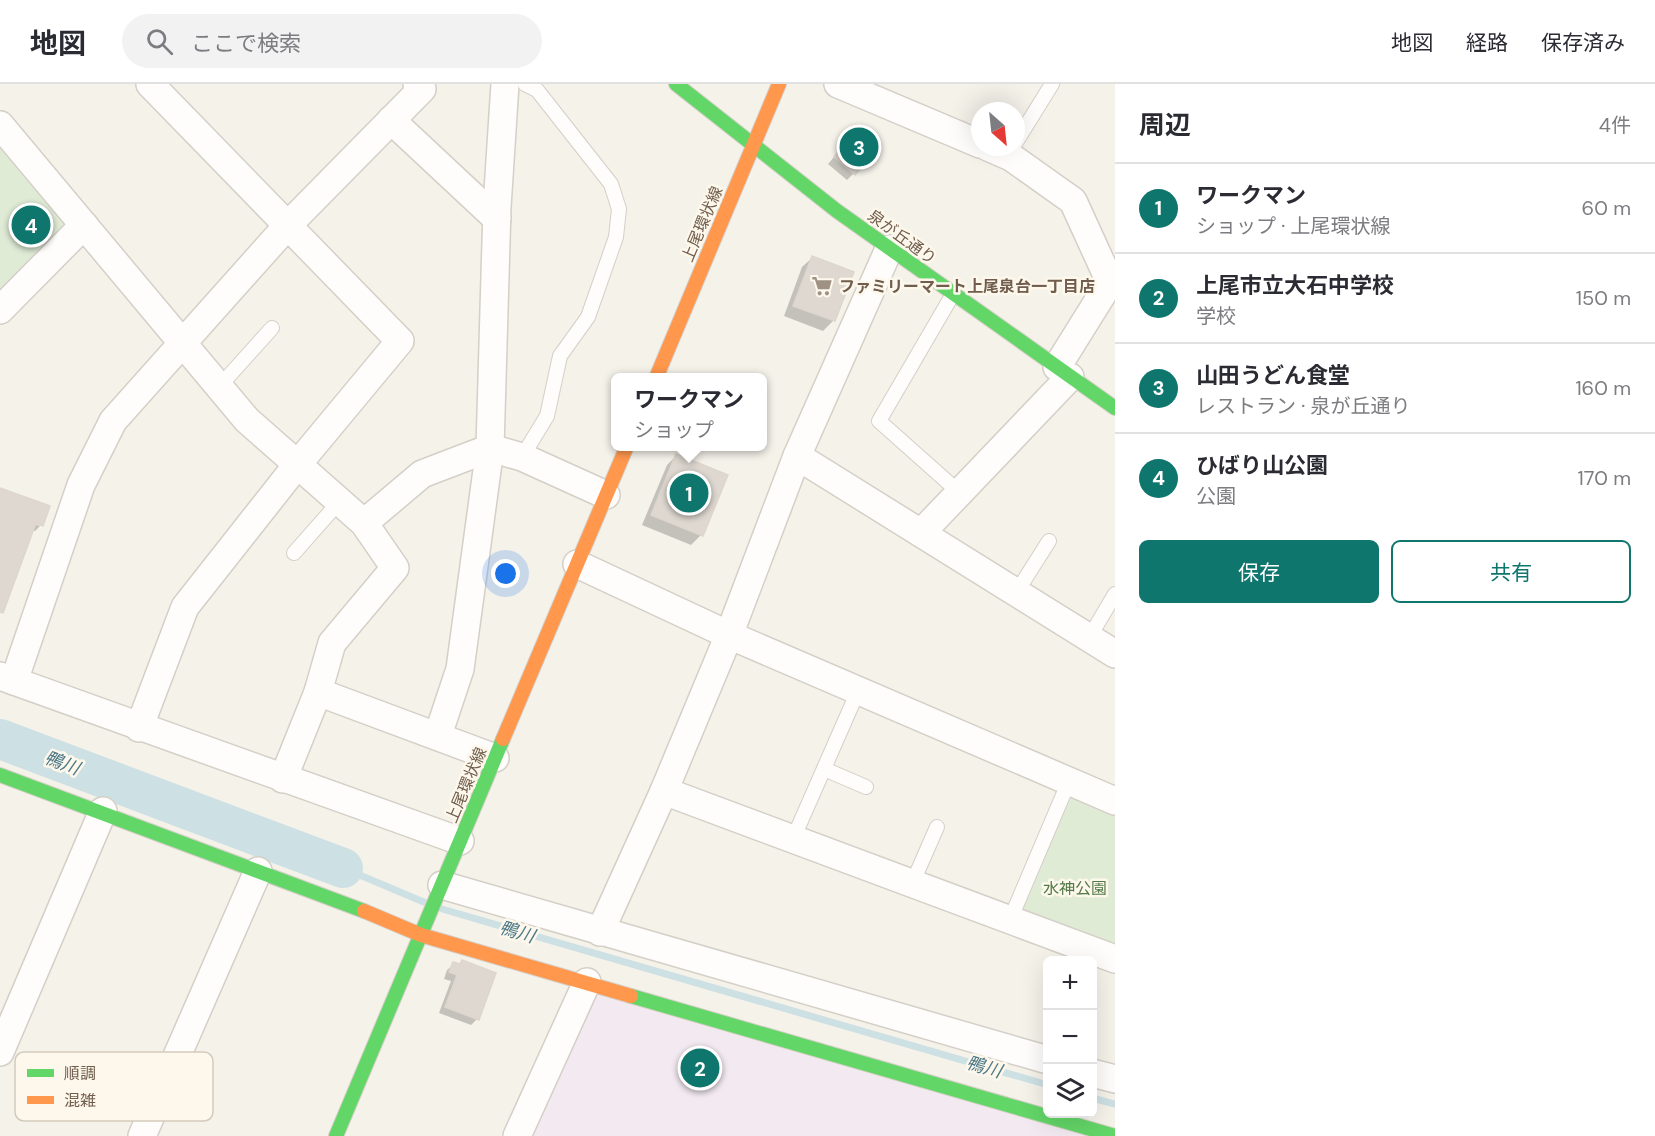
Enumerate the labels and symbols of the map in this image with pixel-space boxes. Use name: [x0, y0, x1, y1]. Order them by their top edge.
north arrow: [971, 102, 1025, 156]
pin: 3: [840, 124, 878, 170]
street label: 上尾環状線: [677, 183, 727, 265]
pin: 4: [12, 202, 51, 248]
street label: 泉が丘通り: [863, 205, 941, 269]
supermarket icon: ファミリーマート上尾泉台一丁目店: [810, 274, 834, 298]
place label: ファミリーマート上尾泉台一丁目店: [839, 276, 1095, 297]
pin: 1: [670, 470, 708, 516]
your location: [491, 559, 520, 588]
street label: 上尾環状線: [441, 744, 491, 826]
water label: 鴨川: [41, 745, 85, 781]
park label: 水神公園: [1043, 878, 1107, 899]
water label: 鴨川: [496, 916, 540, 949]
pin: 2: [680, 1046, 720, 1090]
water label: 鴨川: [963, 1051, 1007, 1084]
legend: [15, 1052, 213, 1121]
text: 順調: [64, 1063, 96, 1084]
text: 混雑: [64, 1090, 96, 1111]

